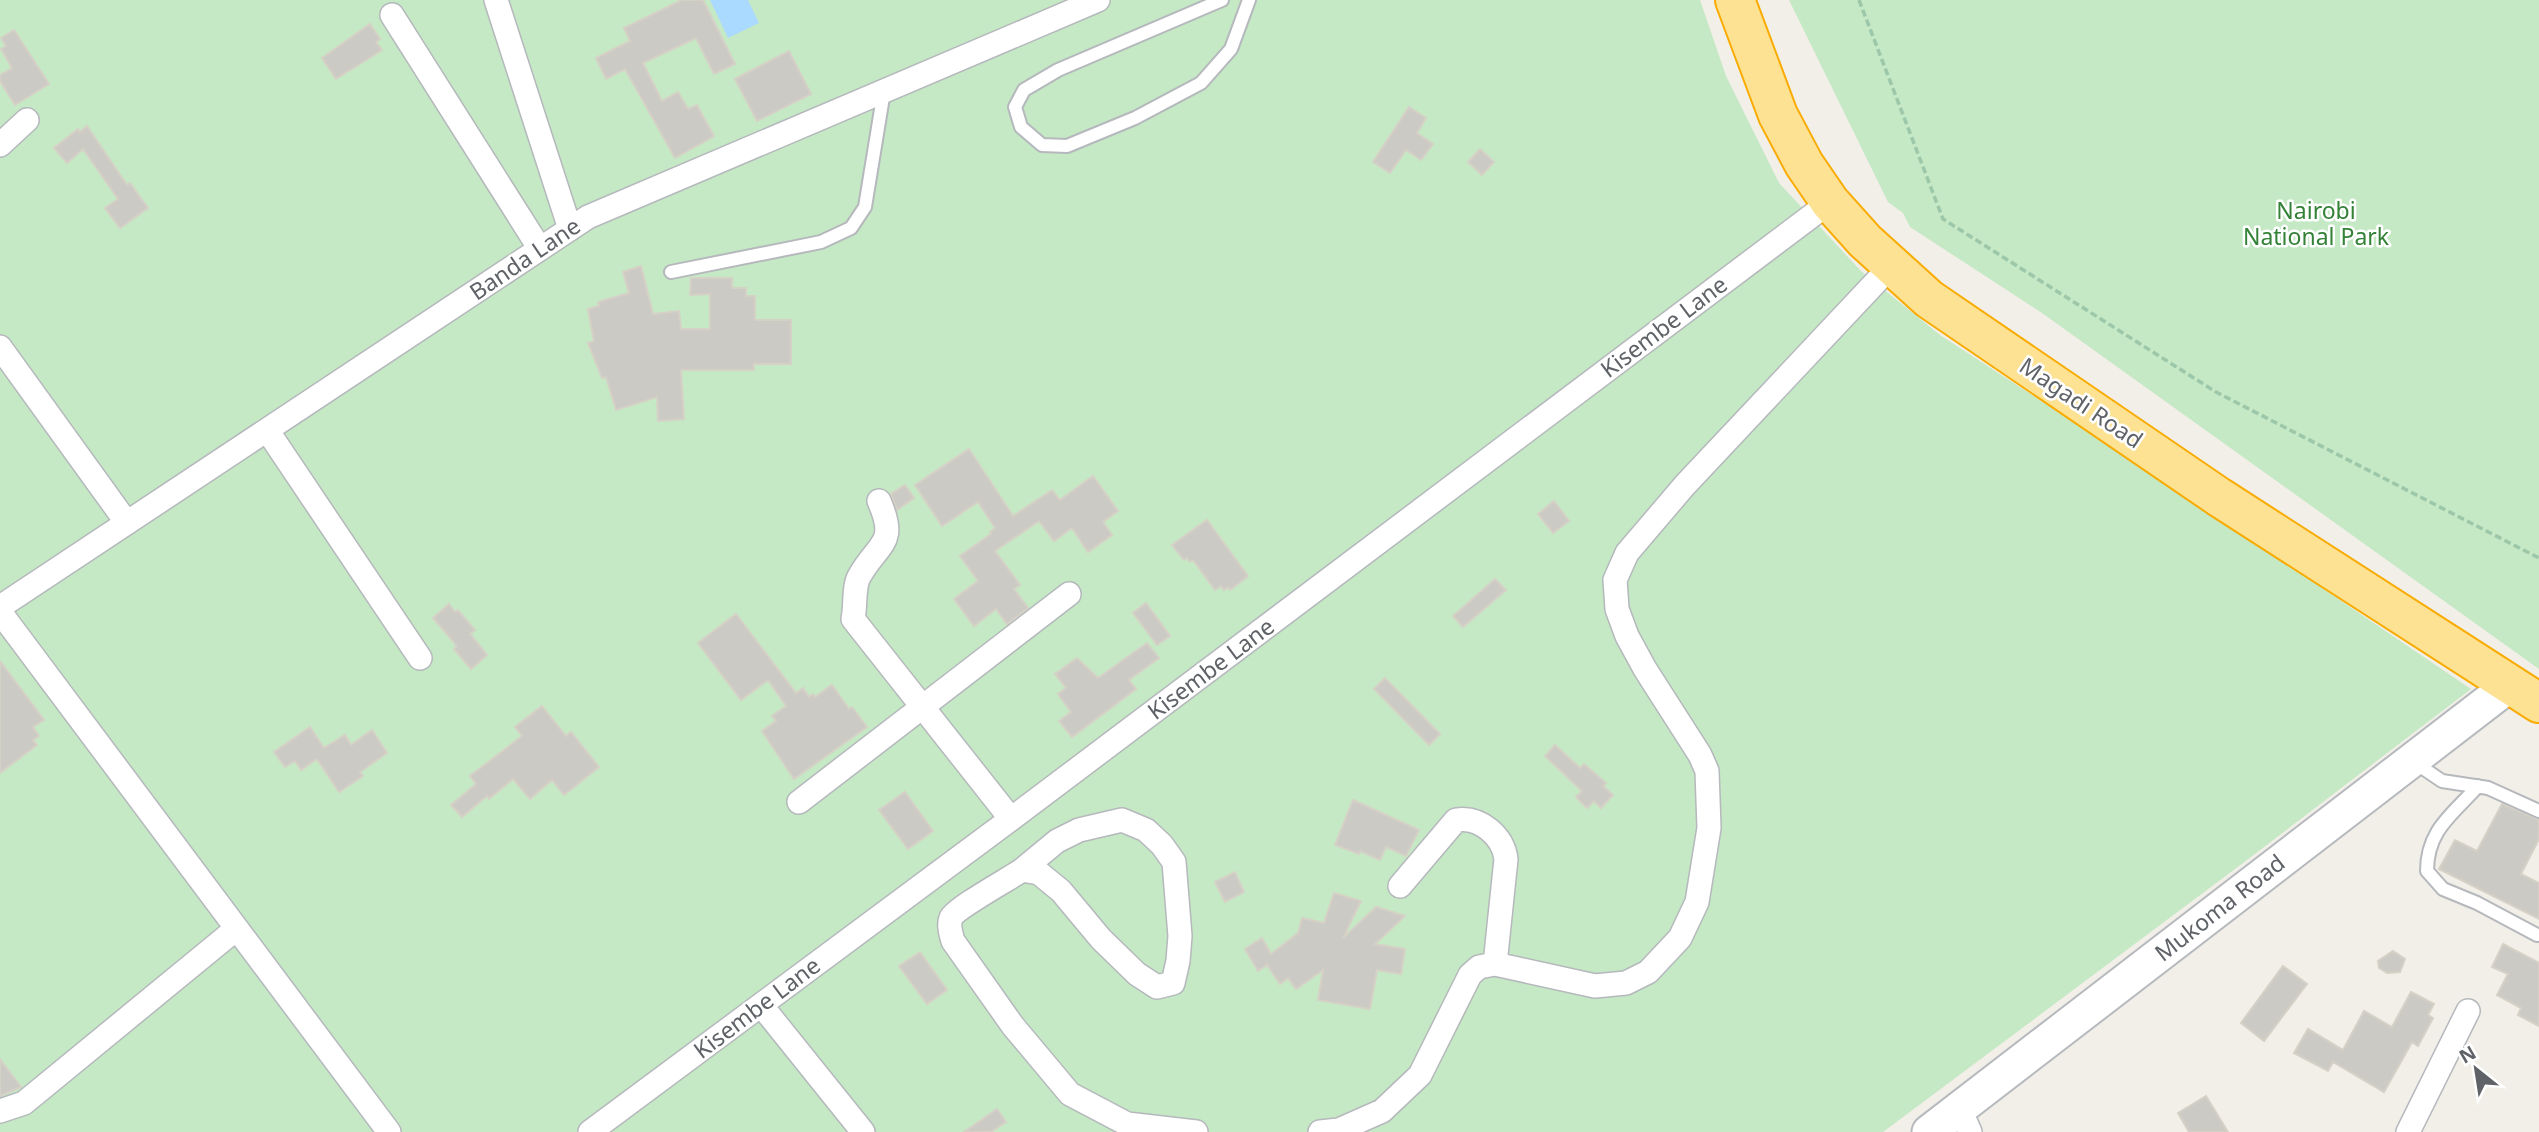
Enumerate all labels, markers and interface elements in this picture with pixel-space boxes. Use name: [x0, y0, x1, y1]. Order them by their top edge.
park label: Nairobi National Park: [2243, 194, 2390, 252]
street label: Banda Lane: [463, 209, 586, 307]
street label: Kisembe Lane: [1594, 268, 1733, 384]
street label: Magadi Road: [2014, 349, 2149, 455]
street label: Kisembe Lane: [1141, 610, 1280, 726]
street label: Mukoma Road: [2148, 846, 2291, 968]
street label: Kisembe Lane: [687, 949, 826, 1065]
north arrow: [2441, 1034, 2511, 1104]
text: N: [2454, 1039, 2481, 1069]

